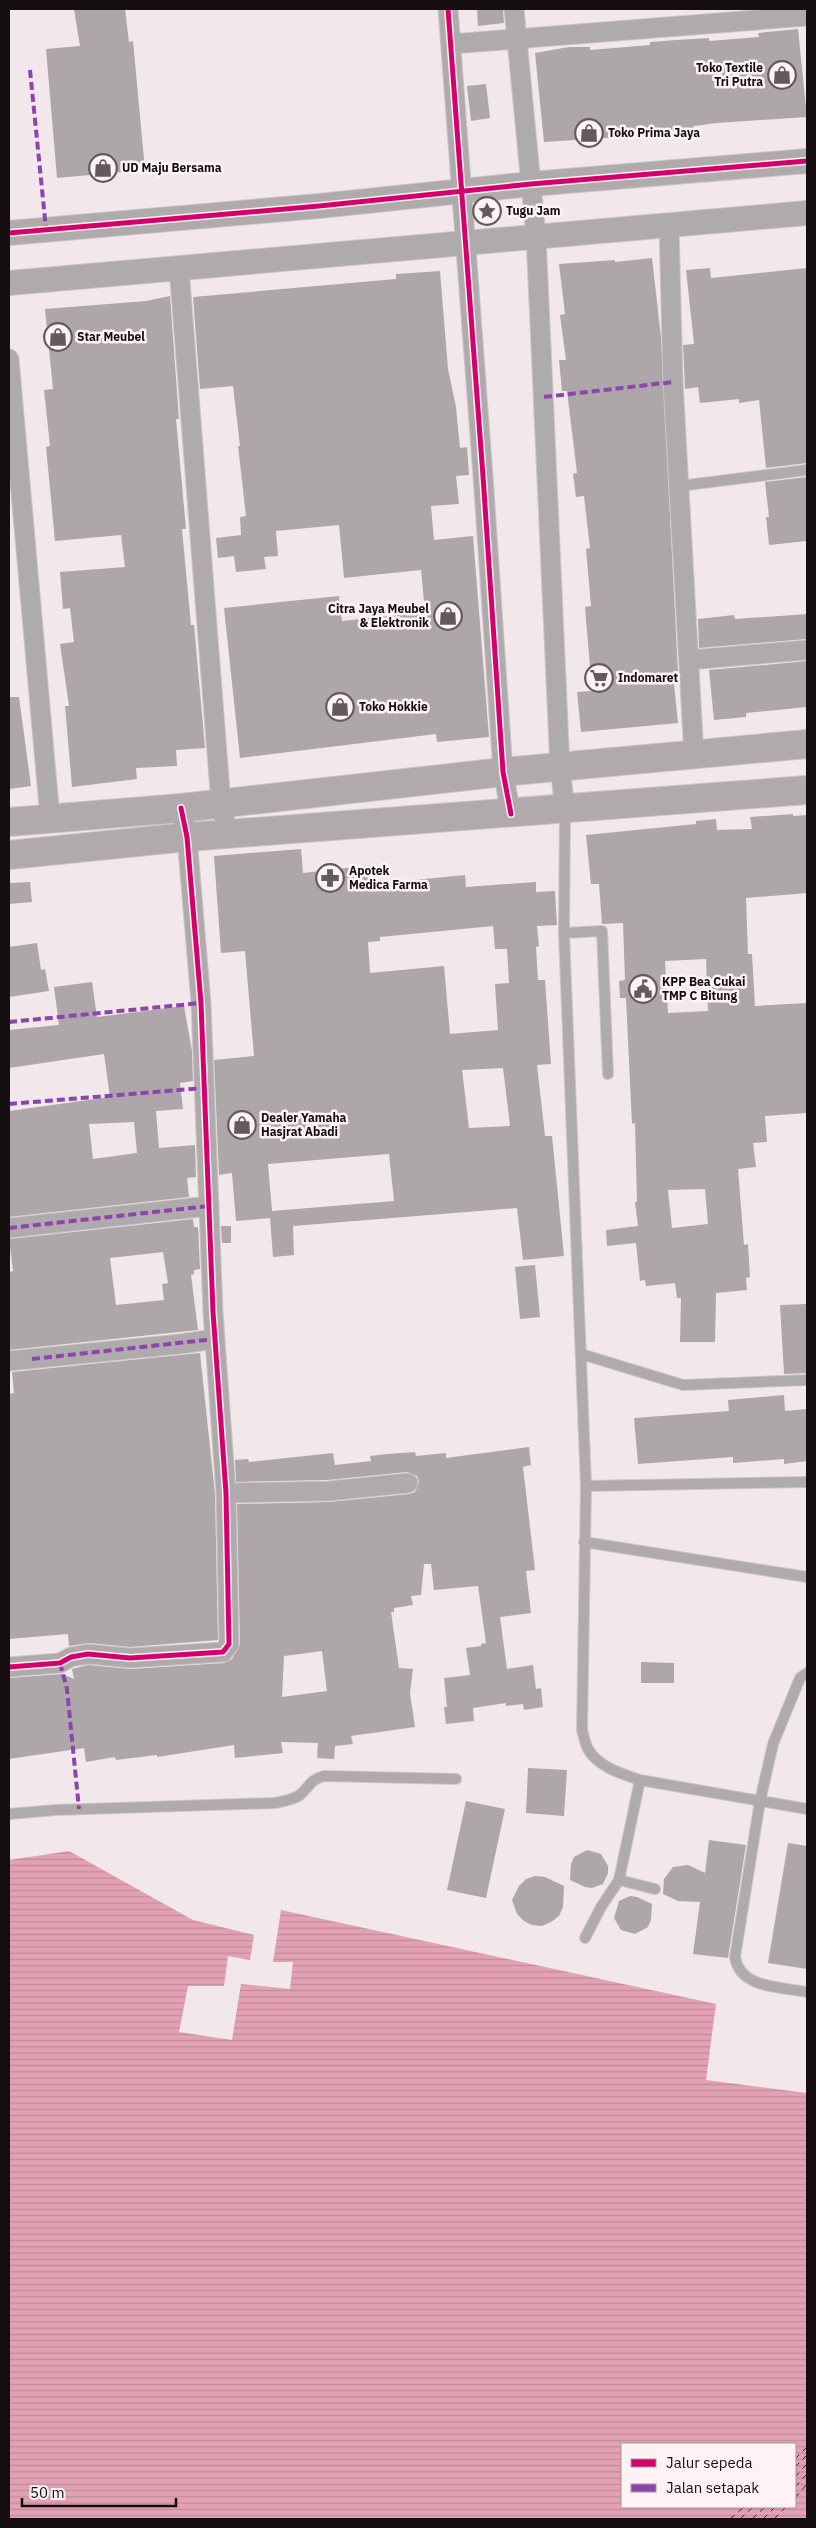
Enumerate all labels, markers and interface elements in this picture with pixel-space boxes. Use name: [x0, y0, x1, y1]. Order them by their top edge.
place label: Toko Textile Tri Putra: [696, 60, 763, 89]
shop icon: Toko Textile Tri Putra: [767, 60, 797, 90]
shop icon: Toko Prima Jaya: [574, 118, 604, 148]
place label: Toko Prima Jaya: [608, 125, 700, 140]
shop icon: UD Maju Bersama: [88, 153, 118, 183]
place label: UD Maju Bersama: [122, 160, 222, 175]
place icon: Tugu Jam: [472, 196, 502, 226]
place label: Tugu Jam: [506, 203, 560, 218]
shop icon: Star Meubel: [43, 322, 73, 352]
place label: Star Meubel: [77, 329, 145, 344]
place label: Citra Jaya Meubel & Elektronik: [328, 601, 429, 630]
shop icon: Citra Jaya Meubel & Elektronik: [433, 601, 463, 631]
supermarket icon: Indomaret: [584, 663, 614, 693]
place label: Indomaret: [618, 670, 678, 685]
shop icon: Toko Hokkie: [325, 692, 355, 722]
place label: Toko Hokkie: [359, 699, 428, 714]
pharmacy icon: Apotek Medica Farma: [315, 863, 345, 893]
place label: Apotek Medica Farma: [349, 863, 428, 892]
public building icon: KPP Bea Cukai TMP C Bitung: [628, 974, 658, 1004]
place label: KPP Bea Cukai TMP C Bitung: [662, 974, 746, 1003]
shop icon: Dealer Yamaha Hasjrat Abadi: [227, 1110, 257, 1140]
place label: Dealer Yamaha Hasjrat Abadi: [261, 1110, 347, 1139]
legend: [621, 2443, 796, 2508]
text: Jalur sepeda: [666, 2453, 753, 2472]
scale bar: [22, 2476, 176, 2508]
text: Jalan setapak: [666, 2478, 759, 2497]
text: 50 m: [30, 2483, 65, 2502]

